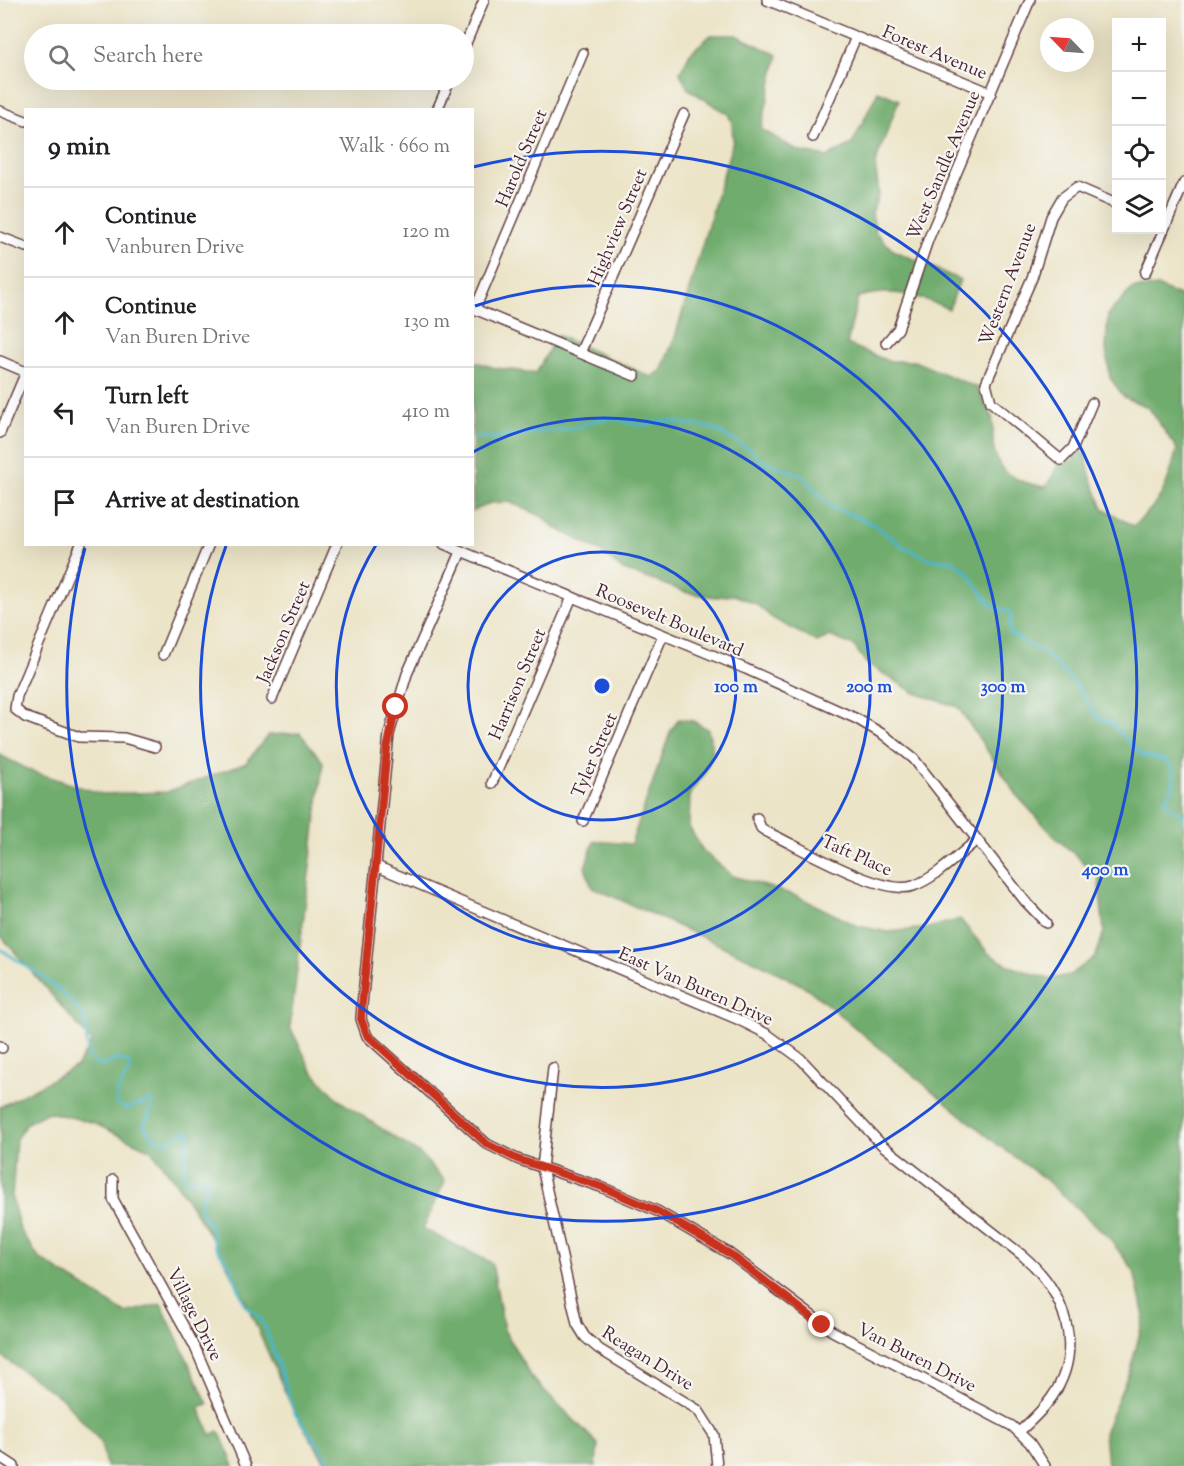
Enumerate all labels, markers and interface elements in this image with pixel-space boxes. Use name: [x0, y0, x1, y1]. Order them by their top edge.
north arrow: [1040, 18, 1094, 72]
map controls: [1112, 18, 1166, 234]
button: +: [1112, 18, 1166, 72]
street label: Forest Avenue: [878, 20, 991, 88]
search box: [24, 24, 474, 90]
icon: search: [45, 41, 78, 74]
text: Search here: [93, 41, 203, 73]
button: −: [1112, 72, 1166, 126]
street label: West Sandle Avenue: [902, 87, 988, 245]
street label: Harold Street: [491, 106, 555, 212]
button: locate: [1112, 126, 1166, 180]
text: 9 min: [48, 129, 110, 166]
text: Walk · 660 m: [338, 133, 450, 162]
street label: Highview Street: [582, 165, 655, 290]
button: layers: [1112, 180, 1166, 234]
text: Continue: [105, 202, 196, 234]
icon: ahead: [48, 216, 81, 249]
text: 120 m: [402, 218, 450, 247]
street label: Western Avenue: [974, 220, 1044, 350]
text: Vanburen Drive: [105, 234, 244, 263]
text: Continue: [105, 292, 196, 324]
icon: ahead: [48, 306, 81, 339]
text: 130 m: [404, 308, 450, 337]
text: Van Buren Drive: [105, 324, 250, 353]
text: Turn left: [105, 382, 188, 414]
icon: left: [48, 396, 81, 429]
text: 410 m: [402, 398, 450, 427]
text: Van Buren Drive: [105, 414, 250, 443]
icon: arrive: [48, 486, 81, 519]
text: Arrive at destination: [105, 486, 300, 518]
street label: Jackson Street: [251, 578, 318, 689]
street label: Roosevelt Boulevard: [591, 579, 747, 665]
street label: Harrison Street: [484, 625, 554, 745]
text: 100 m: [714, 675, 758, 701]
text: 200 m: [846, 675, 892, 701]
text: 300 m: [981, 675, 1026, 701]
centre of rings: [592, 676, 612, 696]
route start: [382, 693, 408, 719]
street label: Tyler Street: [566, 709, 625, 802]
street label: Taft Place: [816, 830, 896, 884]
text: 400 m: [1081, 858, 1128, 884]
street label: East Van Buren Drive: [614, 942, 777, 1034]
street label: Village Drive: [159, 1264, 228, 1366]
route end: [808, 1311, 834, 1337]
street label: Van Buren Drive: [852, 1317, 980, 1400]
street label: Reagan Drive: [596, 1321, 698, 1398]

